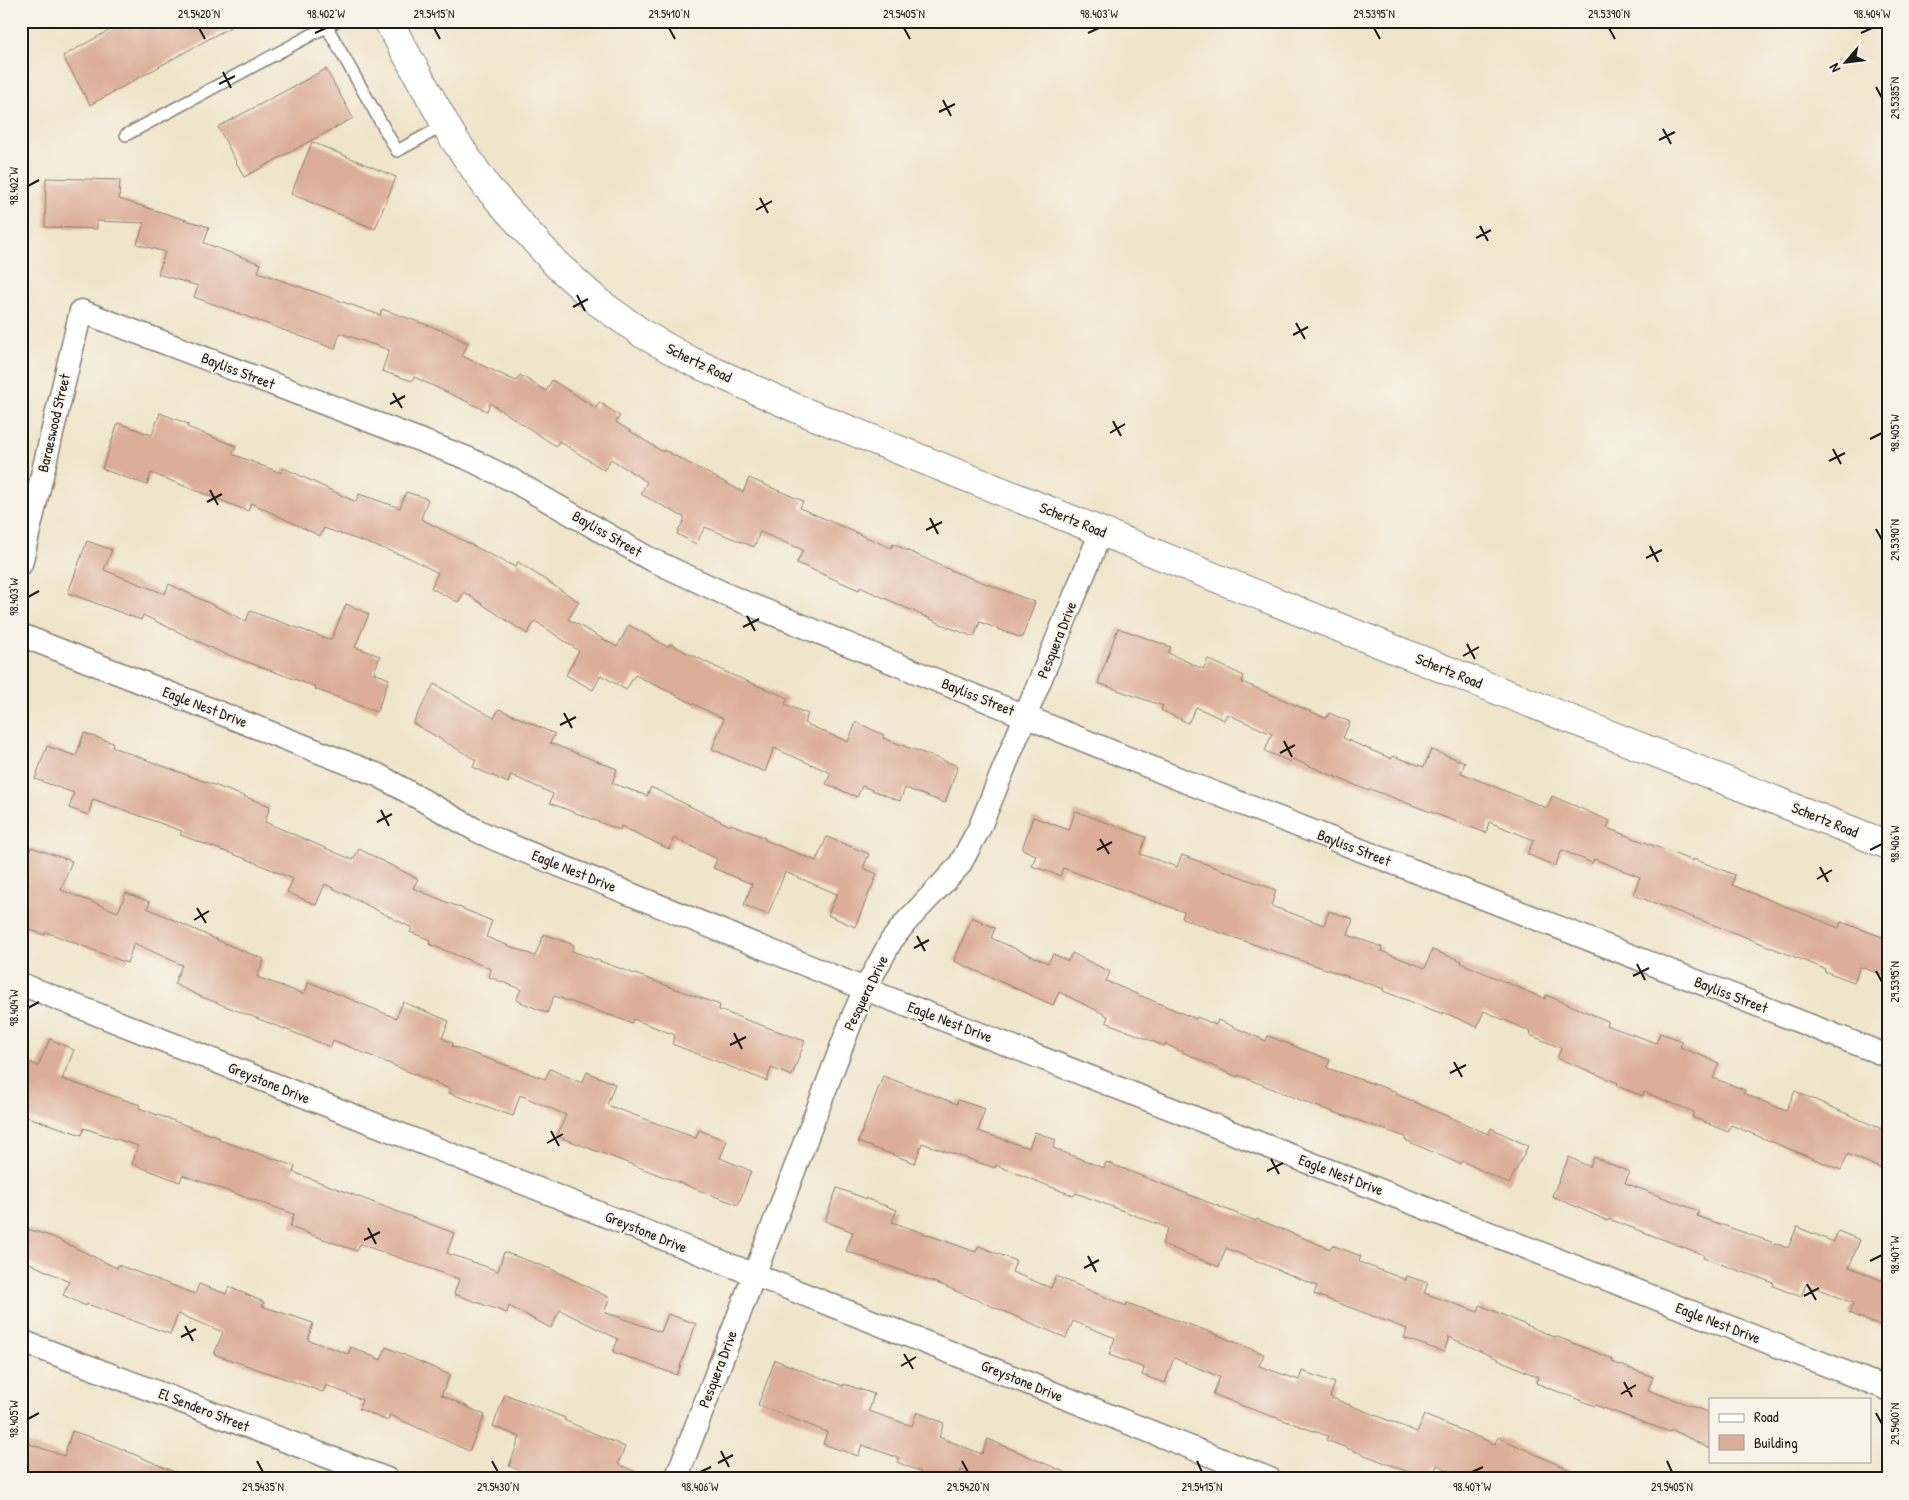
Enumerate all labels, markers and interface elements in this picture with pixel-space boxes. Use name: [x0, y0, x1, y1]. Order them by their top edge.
text: 29.5420°N: [178, 5, 220, 22]
text: 98.402°W: [307, 5, 346, 22]
text: 29.5415°N: [414, 5, 454, 22]
text: 29.5410°N: [648, 5, 690, 22]
text: 29.5405°N: [883, 5, 925, 22]
text: 98.403°W: [1080, 5, 1118, 22]
text: 29.5395°N: [1353, 5, 1395, 22]
text: 29.5390°N: [1588, 5, 1630, 22]
text: 98.404°W: [1854, 5, 1891, 22]
north arrow: [1822, 38, 1872, 88]
text: N: [1824, 60, 1844, 76]
text: 29.5385°N: [1886, 77, 1903, 119]
text: 98.402°W: [5, 166, 22, 205]
street label: Schertz Road: [663, 338, 736, 387]
street label: Bayliss Street: [198, 347, 279, 394]
street label: Baraeswood Street: [32, 371, 75, 474]
text: 98.405°W: [1886, 414, 1903, 452]
street label: Schertz Road: [1037, 497, 1110, 543]
street label: Bayliss Street: [569, 505, 647, 562]
text: 29.5390°N: [1886, 519, 1903, 561]
text: 98.403°W: [5, 578, 22, 616]
street label: Pesquera Drive: [1032, 598, 1081, 681]
street label: Schertz Road: [1413, 648, 1486, 694]
street label: Bayliss Street: [939, 672, 1019, 721]
street label: Eagle Nest Drive: [160, 681, 251, 732]
street label: Schertz Road: [1789, 797, 1862, 843]
street label: Bayliss Street: [1314, 824, 1395, 871]
text: 98.406°W: [1886, 825, 1903, 863]
street label: Eagle Nest Drive: [529, 844, 619, 897]
street label: Pesquera Drive: [838, 952, 893, 1034]
text: 29.5395°N: [1886, 961, 1903, 1003]
street label: Bayliss Street: [1691, 971, 1772, 1018]
text: 98.404°W: [5, 989, 22, 1026]
street label: Eagle Nest Drive: [905, 996, 996, 1047]
street label: Greystone Drive: [225, 1057, 313, 1109]
street label: Eagle Nest Drive: [1296, 1149, 1387, 1200]
street label: Greystone Drive: [602, 1206, 690, 1258]
text: 98.407°W: [1886, 1235, 1903, 1274]
street label: Eagle Nest Drive: [1673, 1297, 1764, 1348]
street label: Pesquera Drive: [693, 1327, 742, 1410]
street label: Greystone Drive: [978, 1355, 1066, 1407]
street label: El Sendero Street: [156, 1383, 253, 1437]
legend: [1709, 1398, 1872, 1462]
text: 98.405°W: [5, 1400, 22, 1438]
text: 29.5400°N: [1886, 1403, 1903, 1445]
text: Road: [1754, 1406, 1779, 1427]
text: Building: [1754, 1432, 1798, 1453]
text: 29.5435°N: [242, 1478, 284, 1495]
text: 29.5430°N: [477, 1478, 519, 1495]
text: 98.406°W: [681, 1478, 719, 1495]
text: 29.5420°N: [947, 1478, 989, 1495]
text: 29.5415°N: [1182, 1478, 1222, 1495]
text: 98.407°W: [1453, 1478, 1492, 1495]
text: 29.5405°N: [1651, 1478, 1693, 1495]

